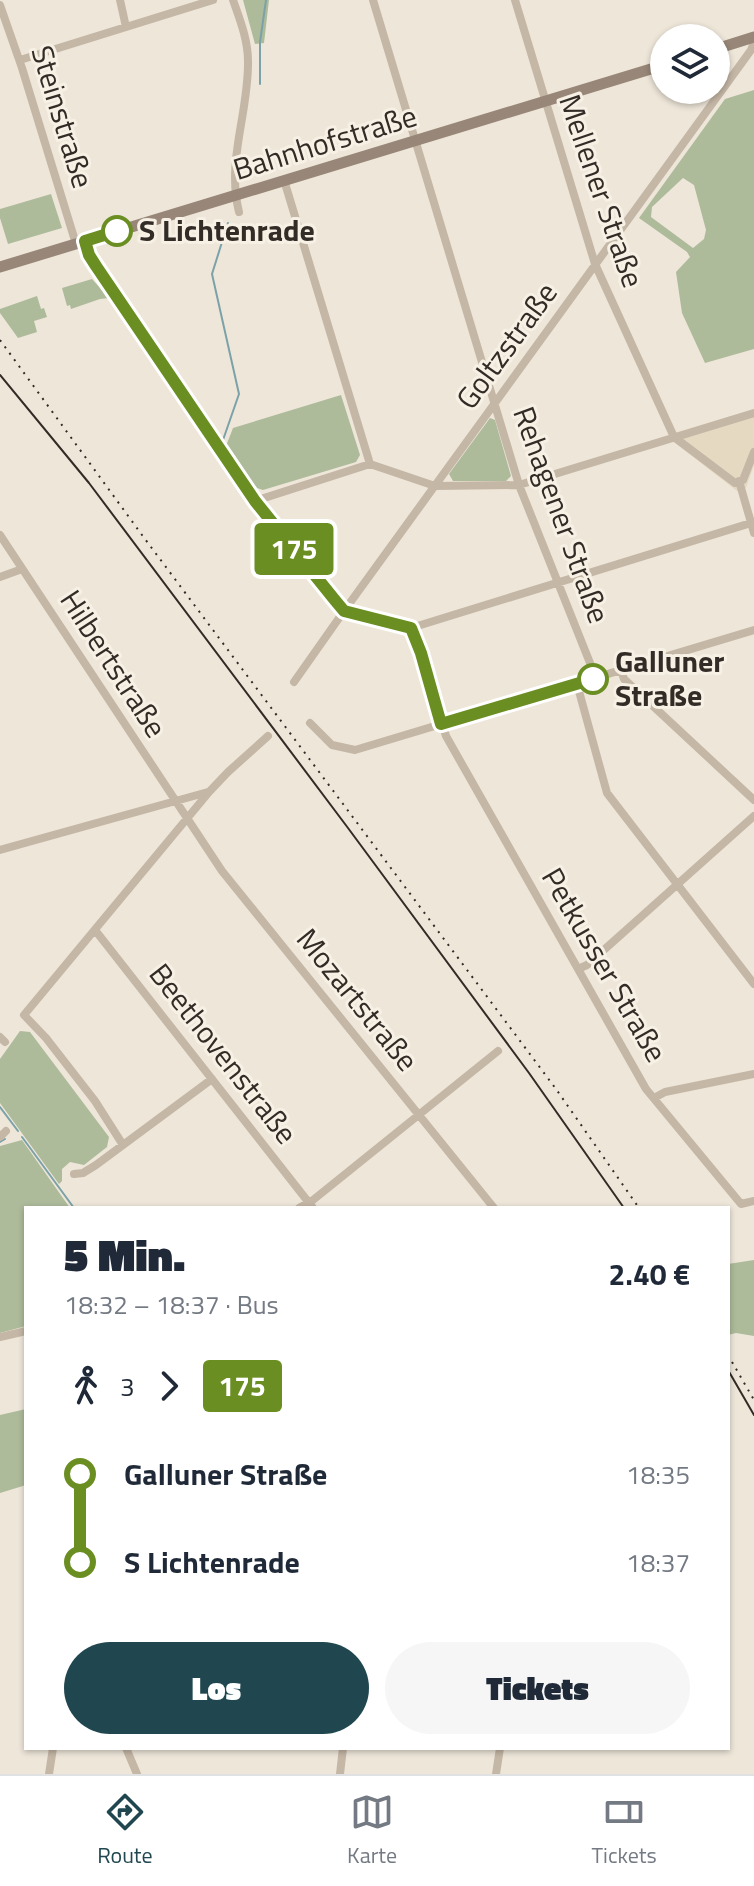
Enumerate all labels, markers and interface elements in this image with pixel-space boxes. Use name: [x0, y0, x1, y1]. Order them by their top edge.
map controls: [650, 24, 730, 104]
button: layers: [650, 24, 730, 104]
street label: Steinstraße: [20, 40, 106, 194]
street label: Mellener Straße: [547, 88, 657, 294]
street label: Bahnhofstraße: [227, 92, 422, 192]
place label: S Lichtenrade: [139, 207, 315, 253]
marker: S Lichtenrade: [102, 216, 132, 246]
street label: Goltzstraße: [444, 272, 568, 419]
street label: Rehagener Straße: [501, 400, 622, 629]
line badge: 175: [248, 523, 340, 575]
text: 175: [270, 527, 318, 570]
street label: Hilbertstraße: [49, 581, 179, 746]
place label: Galluner Straße: [615, 638, 725, 718]
marker: Galluner Straße: [578, 664, 608, 694]
street label: Petkusser Straße: [530, 859, 679, 1070]
street label: Mozartstraße: [286, 918, 430, 1081]
street label: Beethovenstraße: [138, 953, 309, 1154]
text: 5 Min.: [64, 1221, 185, 1288]
text: 2.40 €: [609, 1251, 690, 1297]
text: 18:32 – 18:37 · Bus: [64, 1285, 279, 1324]
icon: walk: [64, 1364, 108, 1408]
icon: forward: [147, 1364, 191, 1408]
text: 175: [219, 1364, 266, 1407]
text: 3: [120, 1367, 135, 1406]
text: Galluner Straße: [124, 1451, 327, 1497]
text: 18:35: [626, 1455, 690, 1494]
text: S Lichtenrade: [124, 1539, 300, 1585]
text: 18:37: [626, 1543, 690, 1582]
button: Los: [64, 1642, 369, 1734]
button: Tickets: [385, 1642, 690, 1734]
tab: Route: [97, 1790, 153, 1872]
tab: Karte: [347, 1790, 397, 1872]
tab: Tickets: [592, 1790, 657, 1872]

